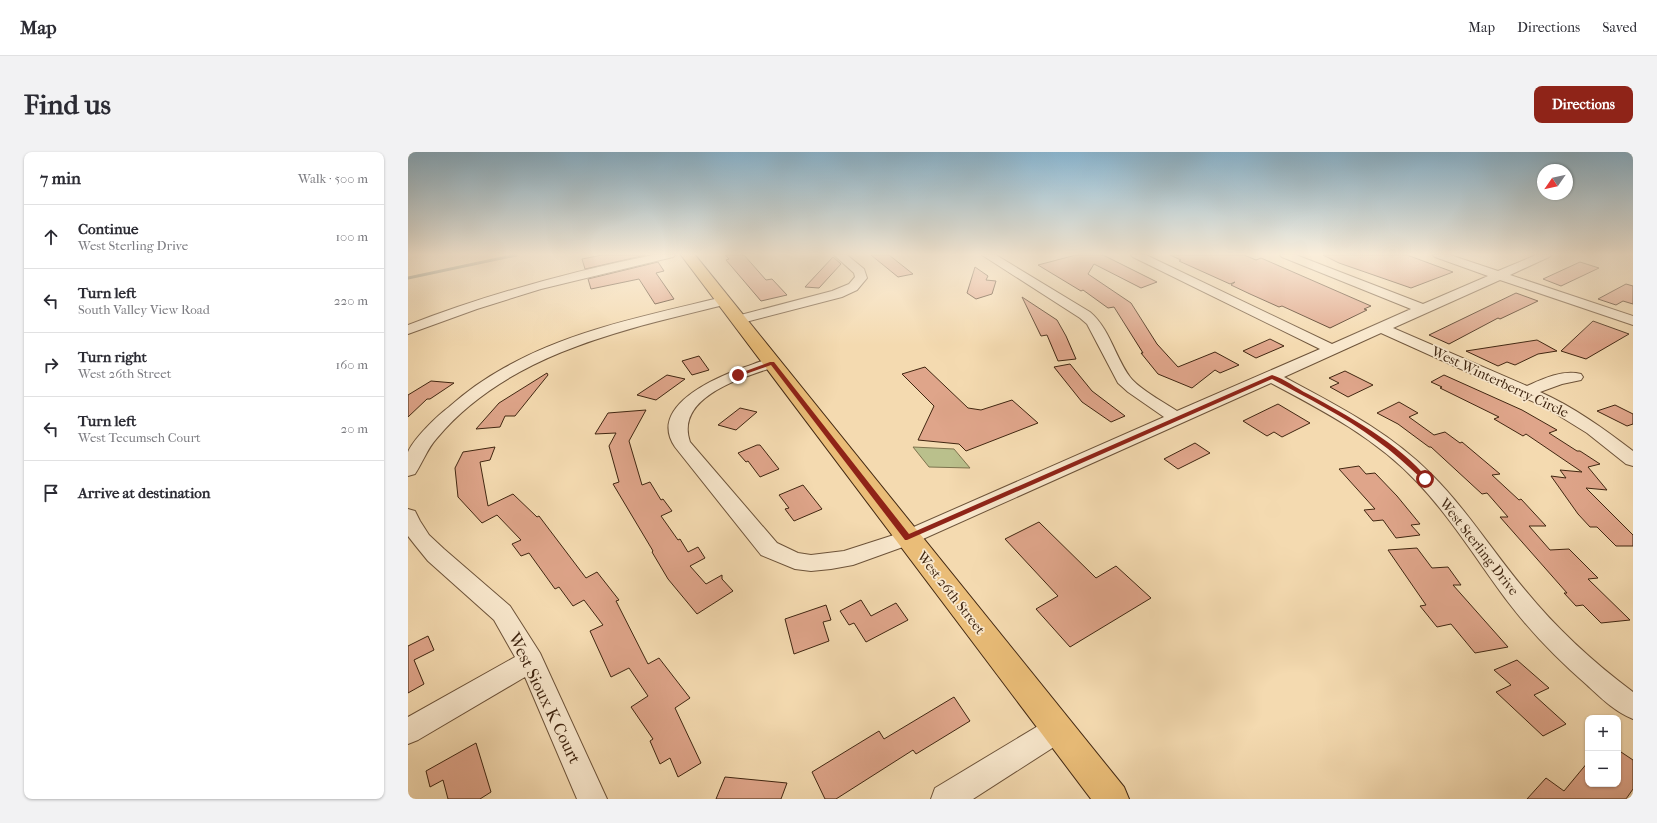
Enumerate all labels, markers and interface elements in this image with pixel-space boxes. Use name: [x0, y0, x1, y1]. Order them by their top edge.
text: Map: [20, 17, 56, 39]
text: Map: [1468, 19, 1495, 36]
text: Directions: [1517, 19, 1580, 36]
text: Saved: [1602, 19, 1637, 36]
button: Directions: [1534, 86, 1633, 123]
text: Find us: [24, 88, 111, 121]
north arrow: [1537, 164, 1573, 200]
text: 7 min: [40, 168, 81, 188]
text: Walk · 500 m: [298, 171, 368, 186]
text: Continue: [78, 220, 138, 238]
icon: ahead: [40, 226, 62, 248]
text: 100 m: [335, 229, 368, 244]
text: West Sterling Drive: [78, 238, 188, 253]
text: Turn left: [78, 284, 136, 302]
icon: left: [40, 290, 62, 312]
text: 220 m: [334, 293, 368, 308]
text: South Valley View Road: [78, 302, 210, 317]
street label: West Winterberry Circle: [1428, 342, 1571, 421]
text: Turn right: [78, 348, 147, 366]
icon: right: [40, 354, 62, 376]
text: 160 m: [336, 357, 368, 372]
text: West 26th Street: [78, 366, 171, 381]
route end: [729, 366, 747, 384]
text: Turn left: [78, 412, 136, 430]
icon: left: [40, 418, 62, 440]
text: 20 m: [341, 421, 368, 436]
text: West Tecumseh Court: [78, 430, 201, 445]
route start: [1416, 470, 1434, 488]
icon: arrive: [40, 482, 62, 504]
text: Arrive at destination: [78, 484, 210, 502]
street label: West Sterling Drive: [1435, 494, 1522, 599]
street label: West 26th Street: [913, 547, 989, 638]
street label: West Sioux K Court: [504, 628, 585, 767]
map controls: [1585, 715, 1621, 787]
button: +: [1585, 715, 1621, 751]
button: −: [1585, 751, 1621, 787]

